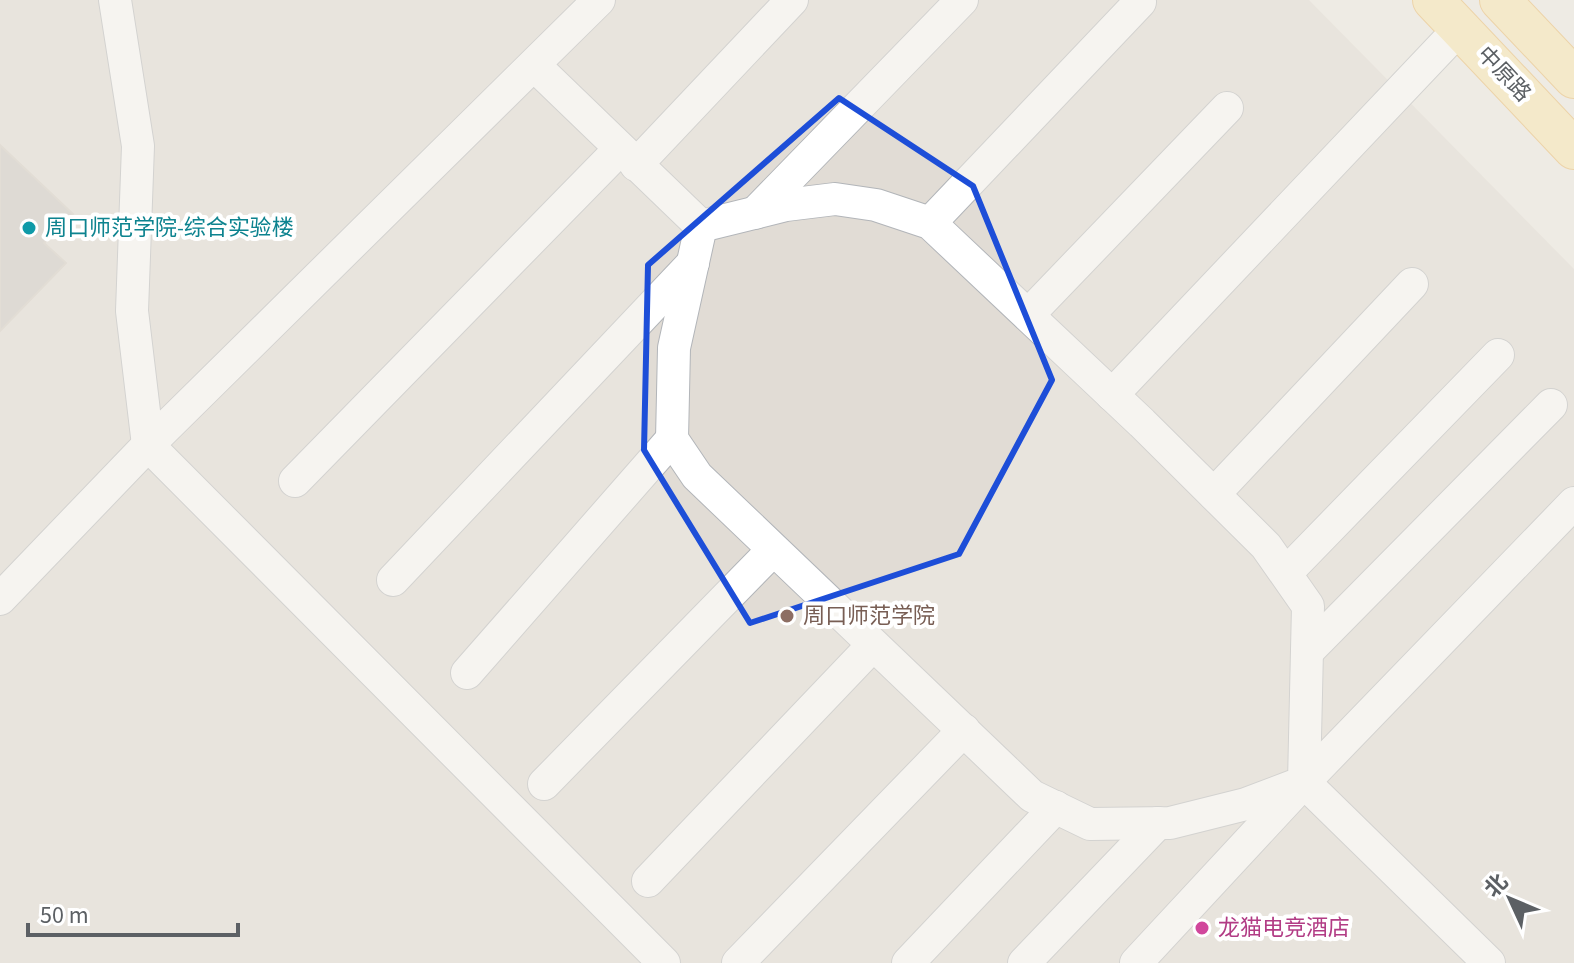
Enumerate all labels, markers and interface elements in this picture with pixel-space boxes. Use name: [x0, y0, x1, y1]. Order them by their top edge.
street label: 中原路: [1470, 39, 1538, 109]
place label: 周口师范学院-综合实验楼: [45, 212, 294, 244]
marker: 周口师范学院-综合实验楼: [20, 219, 38, 237]
place label: 周口师范学院: [803, 600, 935, 632]
marker: 周口师范学院: [778, 607, 796, 625]
north arrow: [1470, 859, 1550, 939]
text: 北: [1477, 867, 1515, 905]
scale bar: [28, 887, 238, 937]
text: 50 m: [40, 898, 89, 933]
place label: 龙猫电竞酒店: [1218, 912, 1350, 944]
marker: 龙猫电竞酒店: [1193, 919, 1211, 937]

